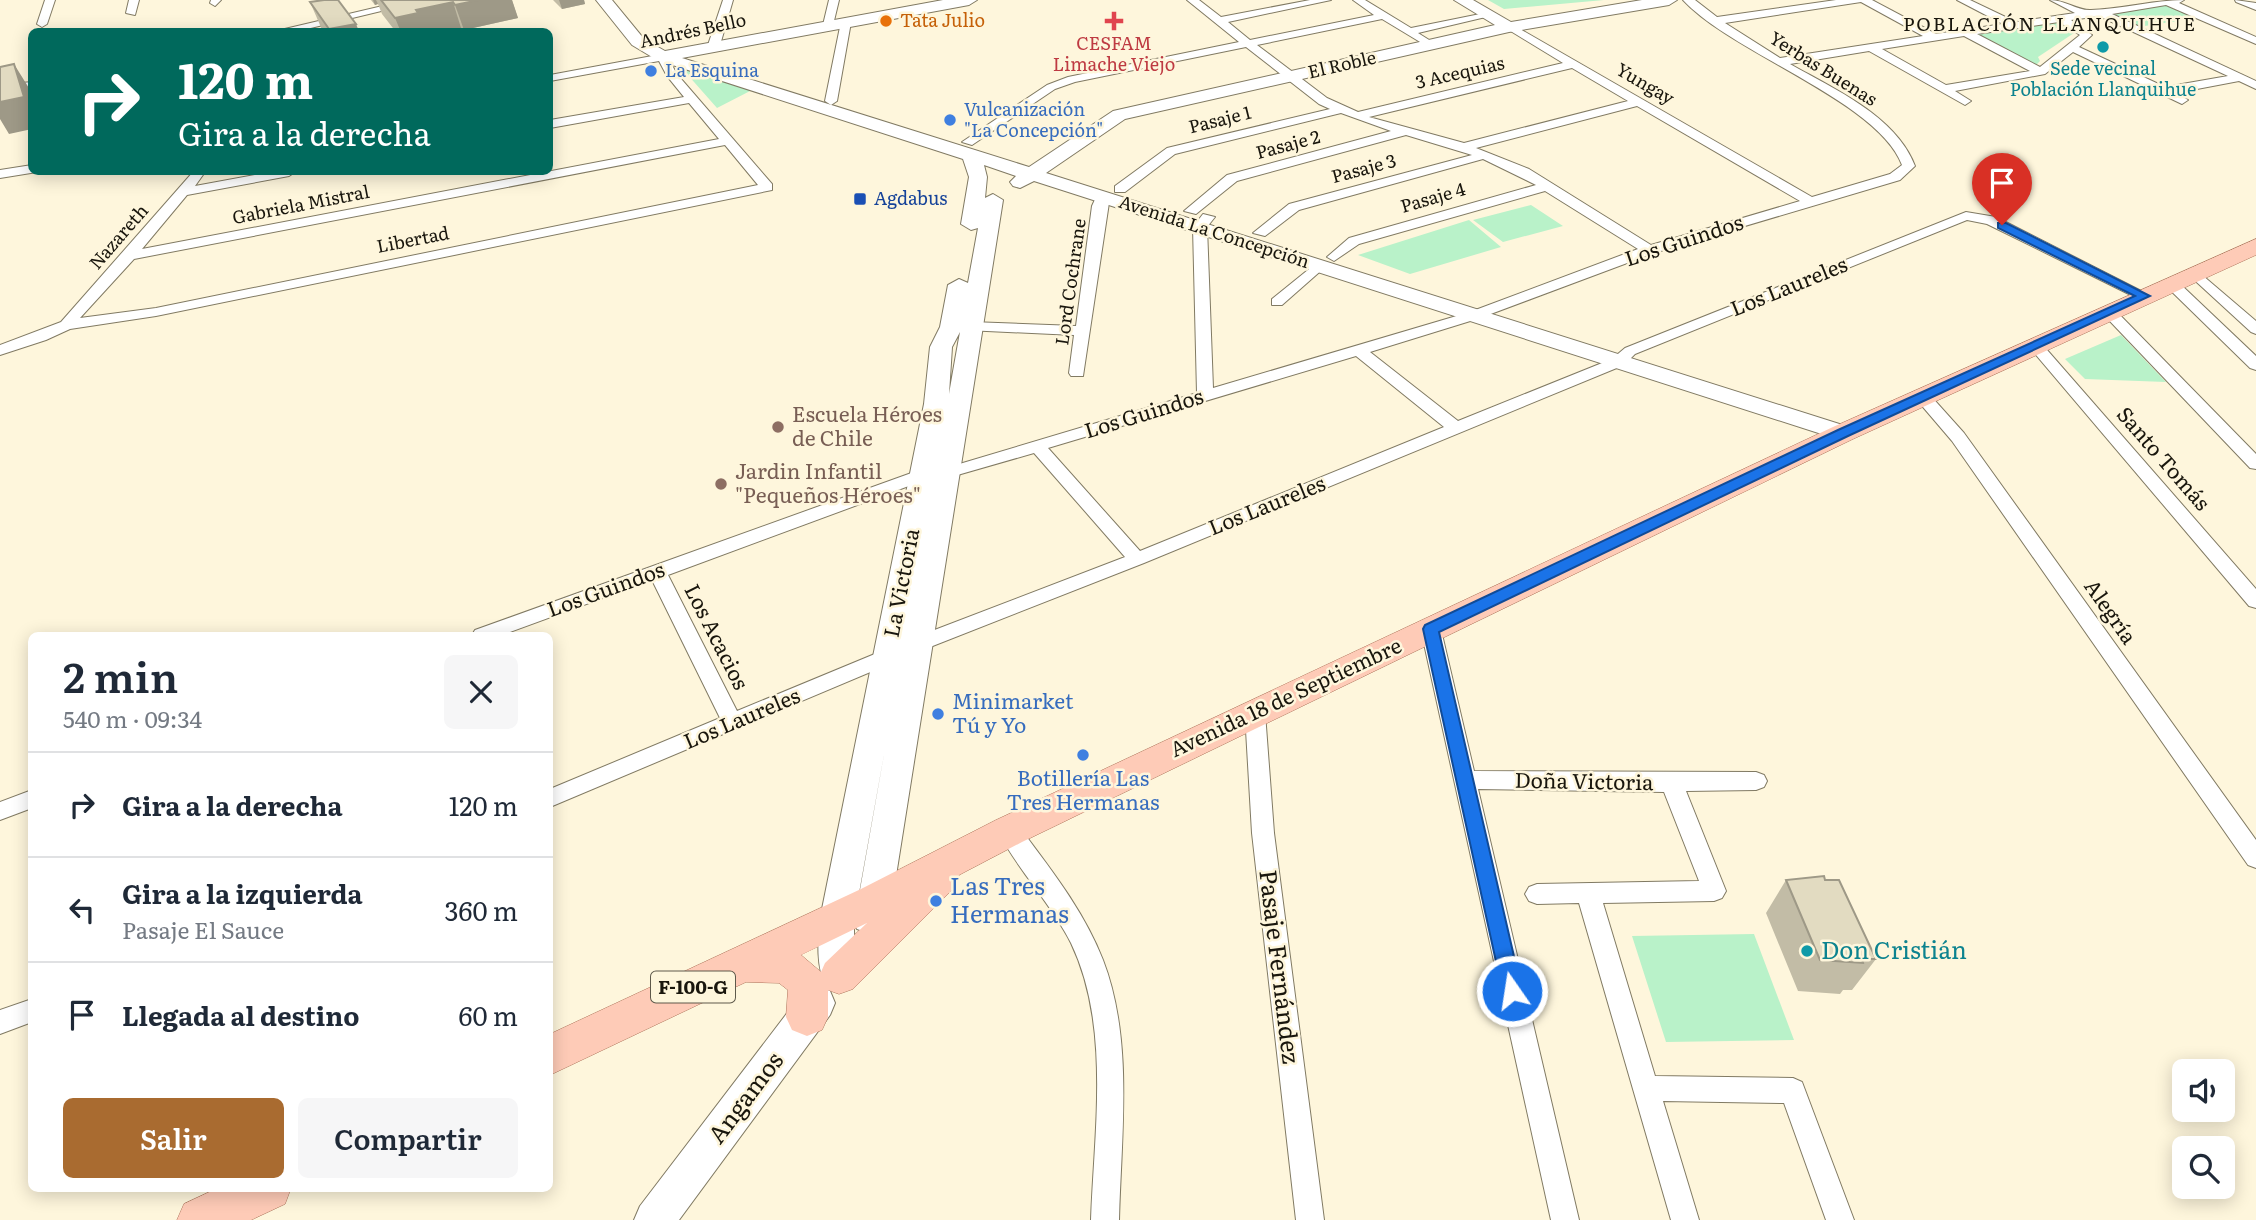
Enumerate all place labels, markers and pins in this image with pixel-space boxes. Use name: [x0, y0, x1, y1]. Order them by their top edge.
place label: Tata Julio: [900, 6, 985, 33]
marker: CESFAM Limache Viejo: [1104, 11, 1124, 31]
marker: Tata Julio: [878, 13, 894, 29]
place label: CESFAM Limache Viejo: [1053, 29, 1175, 77]
marker: Sede vecinal Población Llanquihue: [2095, 39, 2111, 55]
place label: Sede vecinal Población Llanquihue: [2010, 54, 2196, 102]
place label: La Esquina: [665, 56, 759, 83]
marker: La Esquina: [643, 63, 659, 79]
place label: Vulcanización "La Concepción": [964, 95, 1103, 143]
marker: Vulcanización "La Concepción": [942, 112, 958, 128]
pin: [1972, 153, 2032, 225]
place label: Agdabus: [874, 184, 947, 211]
marker: Agdabus: [852, 191, 868, 207]
place label: Escuela Héroes de Chile: [792, 397, 942, 452]
marker: Escuela Héroes de Chile: [770, 419, 786, 435]
place label: Jardin Infantil "Pequeños Héroes": [735, 454, 921, 509]
marker: Jardin Infantil "Pequeños Héroes": [713, 476, 729, 492]
place label: Minimarket Tú y Yo: [952, 684, 1074, 739]
marker: Minimarket Tú y Yo: [930, 706, 946, 722]
marker: Botillería Las Tres Hermanas: [1075, 747, 1091, 763]
place label: Botillería Las Tres Hermanas: [1007, 761, 1159, 816]
place label: Las Tres Hermanas: [950, 867, 1069, 930]
marker: Las Tres Hermanas: [928, 893, 944, 909]
place label: Don Cristián: [1821, 931, 1967, 966]
marker: Don Cristián: [1799, 943, 1815, 959]

